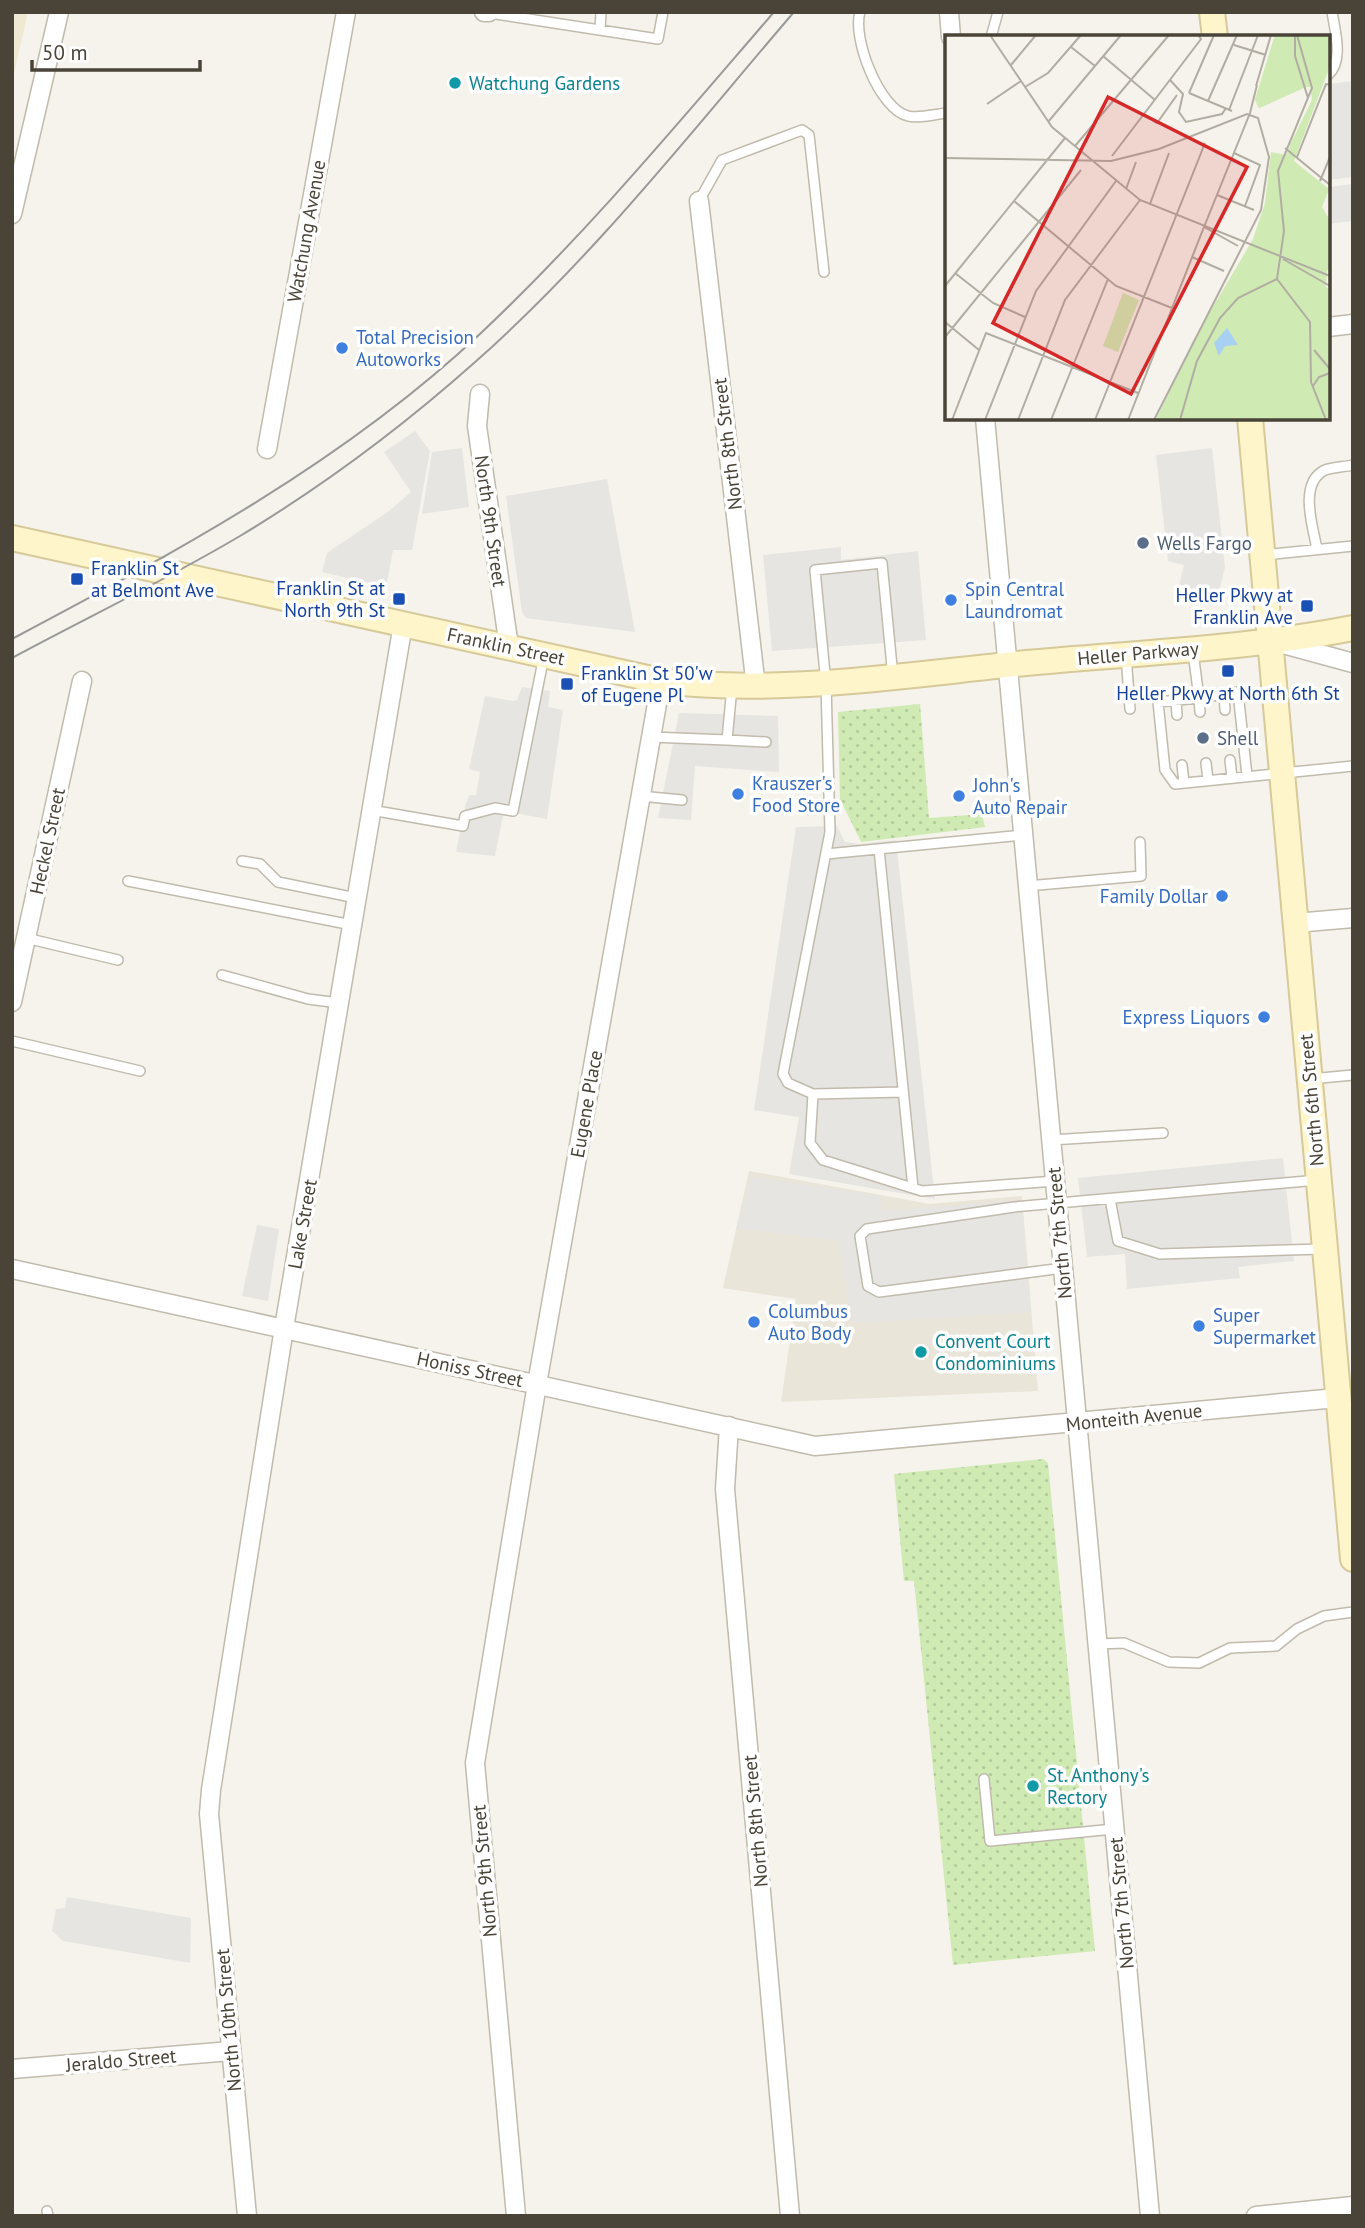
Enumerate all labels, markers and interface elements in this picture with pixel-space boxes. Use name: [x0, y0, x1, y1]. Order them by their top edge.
scale bar: [32, 28, 200, 72]
inset map: [945, 35, 1330, 420]
text: 50 m: [42, 39, 88, 66]
place label: Watchung Gardens: [469, 71, 620, 95]
marker: Watchung Gardens: [447, 75, 463, 91]
street label: Watchung Avenue: [282, 158, 330, 304]
place label: Total Precision Autoworks: [356, 325, 474, 371]
marker: Total Precision Autoworks: [334, 340, 350, 356]
street label: North 8th Street: [707, 376, 747, 511]
street label: North 9th Street: [470, 454, 512, 589]
place label: Wells Fargo: [1157, 531, 1252, 555]
marker: Wells Fargo: [1135, 535, 1151, 551]
place label: Franklin St at Belmont Ave: [91, 556, 214, 602]
marker: Franklin St at Belmont Ave: [69, 571, 85, 587]
place label: Franklin St at North 9th St: [276, 576, 386, 622]
place label: Spin Central Laundromat: [965, 577, 1064, 623]
place label: Heller Pkwy at Franklin Ave: [1175, 583, 1294, 629]
marker: Franklin St at North 9th St: [391, 591, 407, 607]
marker: Spin Central Laundromat: [943, 592, 959, 608]
marker: Heller Pkwy at Franklin Ave: [1299, 598, 1315, 614]
street label: Franklin Street: [445, 622, 568, 670]
street label: Heller Parkway: [1076, 636, 1200, 670]
place label: Franklin St 50'w of Eugene Pl: [581, 661, 713, 707]
marker: Heller Pkwy at North 6th St: [1220, 663, 1236, 679]
marker: Franklin St 50'w of Eugene Pl: [559, 676, 575, 692]
place label: Heller Pkwy at North 6th St: [1116, 681, 1340, 705]
place label: Shell: [1217, 726, 1259, 750]
marker: Shell: [1195, 730, 1211, 746]
place label: Krauszer's Food Store: [752, 771, 840, 817]
place label: John's Auto Repair: [972, 773, 1068, 819]
street label: Heckel Street: [24, 785, 70, 897]
marker: Krauszer's Food Store: [730, 786, 746, 802]
marker: John's Auto Repair: [951, 788, 967, 804]
place label: Family Dollar: [1100, 884, 1209, 908]
marker: Family Dollar: [1214, 888, 1230, 904]
place label: Express Liquors: [1123, 1005, 1250, 1029]
marker: Express Liquors: [1256, 1009, 1272, 1025]
street label: North 6th Street: [1293, 1032, 1329, 1167]
street label: Eugene Place: [565, 1048, 607, 1160]
street label: North 7th Street: [1041, 1166, 1077, 1300]
street label: Lake Street: [282, 1177, 322, 1271]
place label: Columbus Auto Body: [768, 1299, 851, 1345]
place label: Super Supermarket: [1213, 1303, 1317, 1349]
marker: Columbus Auto Body: [746, 1314, 762, 1330]
marker: Super Supermarket: [1191, 1318, 1207, 1334]
place label: Convent Court Condominiums: [935, 1329, 1056, 1375]
marker: Convent Court Condominiums: [913, 1344, 929, 1360]
street label: Honiss Street: [415, 1346, 526, 1392]
street label: Monteith Avenue: [1065, 1398, 1203, 1436]
street label: North 8th Street: [737, 1753, 773, 1888]
place label: St. Anthony's Rectory: [1047, 1763, 1150, 1809]
marker: St. Anthony's Rectory: [1025, 1778, 1041, 1794]
street label: North 9th Street: [466, 1803, 502, 1938]
street label: North 7th Street: [1103, 1836, 1139, 1970]
street label: North 10th Street: [210, 1947, 246, 2092]
street label: Jeraldo Street: [64, 2043, 178, 2077]

